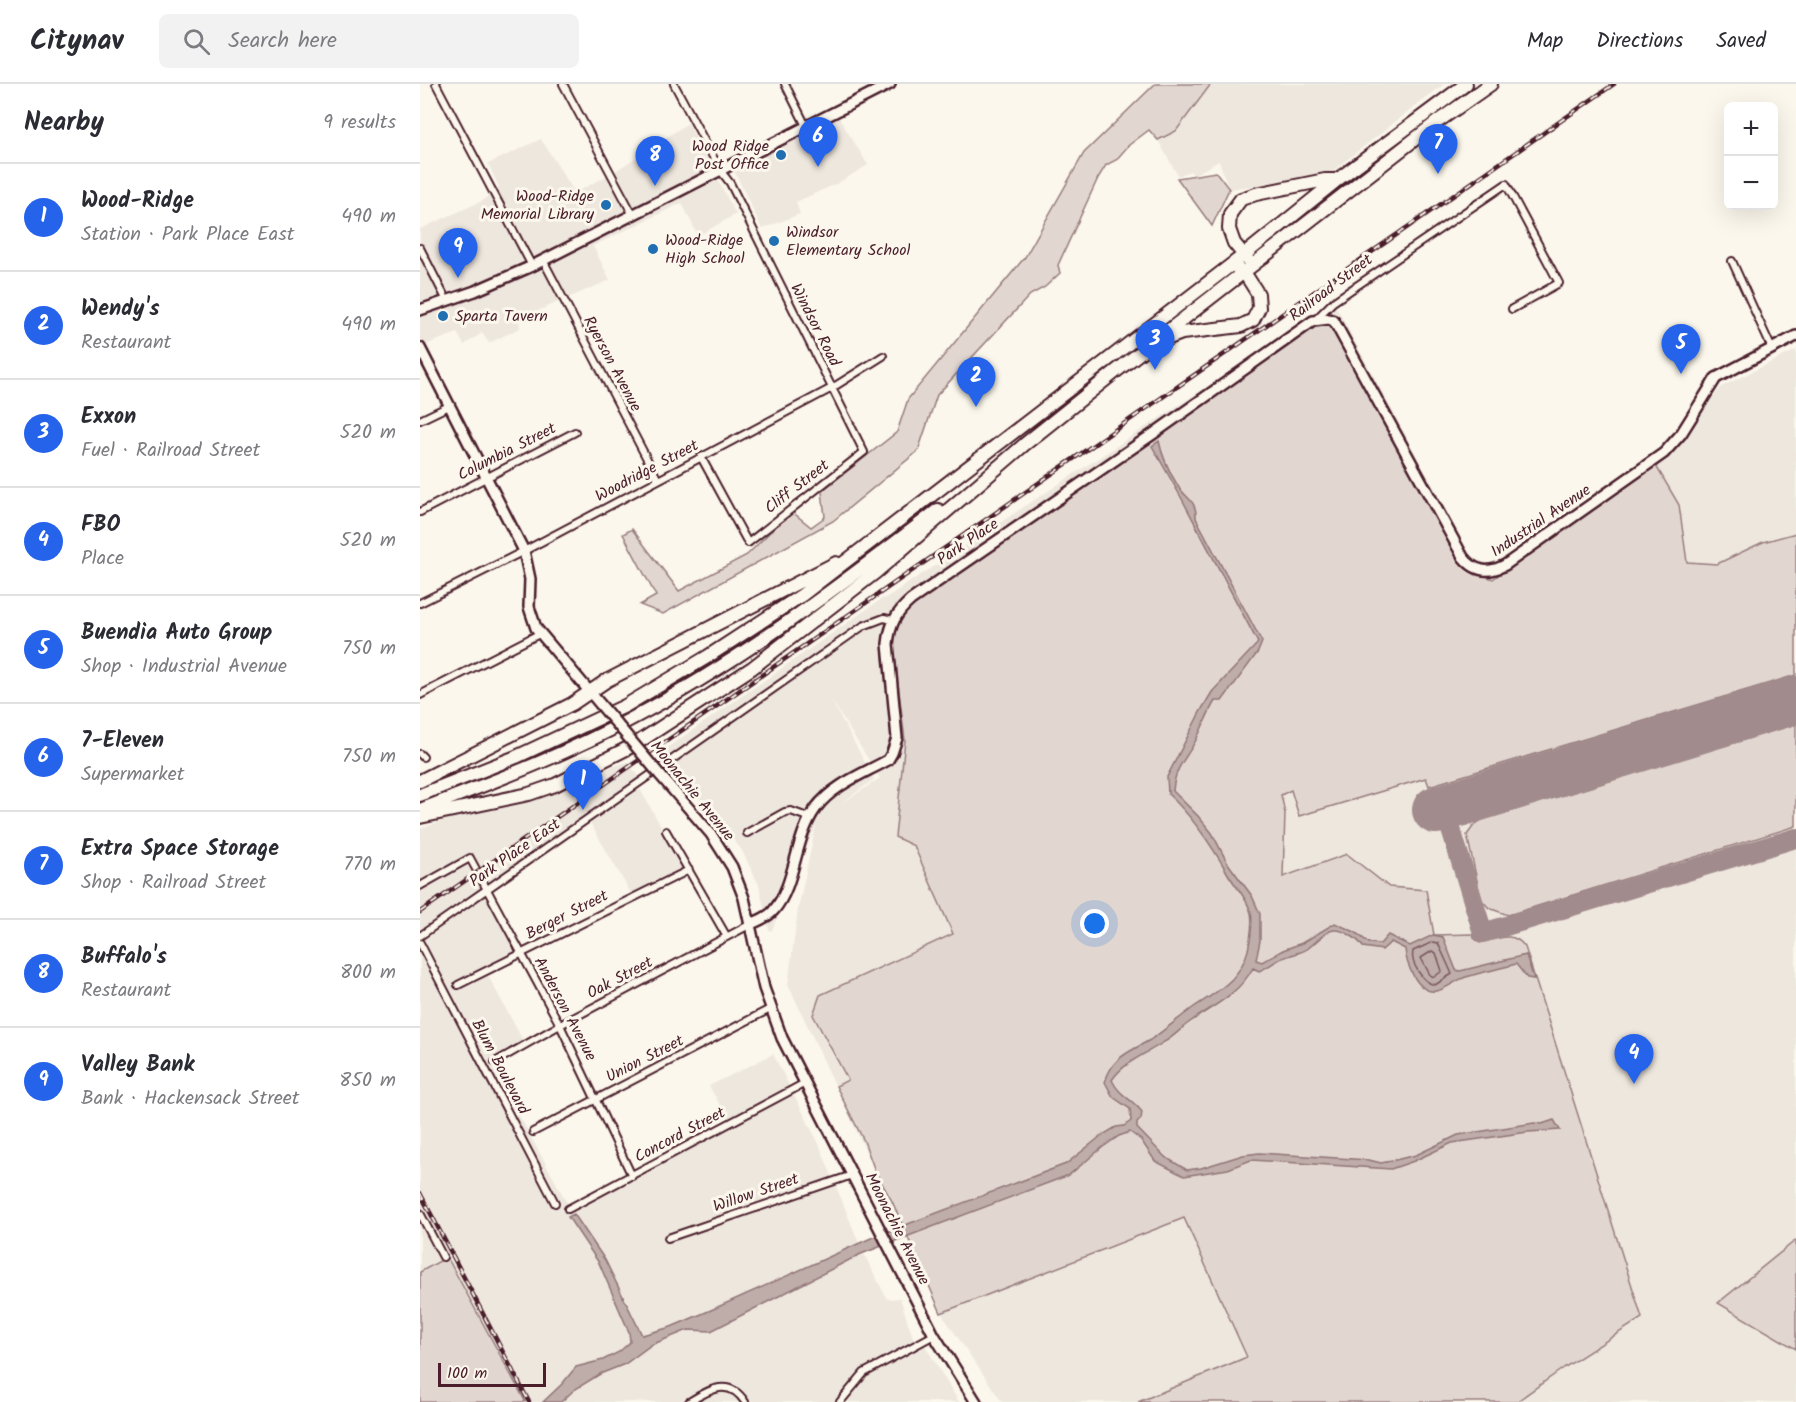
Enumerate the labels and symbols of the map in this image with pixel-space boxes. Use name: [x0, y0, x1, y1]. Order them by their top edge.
pin: 6: [798, 118, 838, 167]
pin: 7: [1418, 124, 1458, 174]
place label: Wood Ridge Post Office: [692, 134, 769, 177]
pin: 8: [636, 136, 674, 186]
marker: Wood Ridge Post Office: [774, 148, 788, 162]
place label: Wood-Ridge Memorial Library: [481, 184, 594, 227]
marker: Wood-Ridge Memorial Library: [599, 198, 613, 212]
place label: Windsor Elementary School: [786, 220, 911, 263]
pin: 9: [438, 228, 477, 278]
place label: Wood-Ridge High School: [665, 228, 745, 271]
marker: Windsor Elementary School: [767, 234, 781, 248]
marker: Wood-Ridge High School: [646, 242, 660, 256]
street label: Railroad Street: [1284, 248, 1379, 328]
street label: Windsor Road: [783, 279, 847, 372]
place label: Sparta Tavern: [455, 304, 548, 329]
marker: Sparta Tavern: [436, 309, 450, 323]
street label: Ryerson Avenue: [576, 312, 648, 416]
pin: 3: [1136, 320, 1174, 370]
pin: 5: [1662, 324, 1700, 374]
pin: 2: [956, 358, 996, 407]
street label: Columbia Street: [453, 416, 561, 488]
street label: Woodridge Street: [591, 433, 704, 509]
street label: Cliff Street: [759, 453, 835, 520]
street label: Industrial Avenue: [1486, 478, 1596, 564]
street label: Park Place: [932, 512, 1004, 572]
street label: Moonachie Avenue: [643, 735, 741, 847]
pin: 1: [564, 760, 602, 810]
street label: Park Place East: [464, 812, 566, 894]
street label: Berger Street: [521, 883, 613, 947]
your location: [1080, 909, 1109, 938]
street label: Oak Street: [582, 950, 658, 1006]
street label: Anderson Avenue: [527, 952, 603, 1066]
street label: Blum Boulevard: [464, 1015, 536, 1120]
street label: Union Street: [602, 1028, 689, 1089]
pin: 4: [1614, 1034, 1654, 1084]
street label: Concord Street: [630, 1100, 731, 1170]
street label: Willow Street: [710, 1166, 803, 1219]
street label: Moonachie Avenue: [858, 1168, 936, 1290]
scale bar: [438, 1360, 546, 1388]

